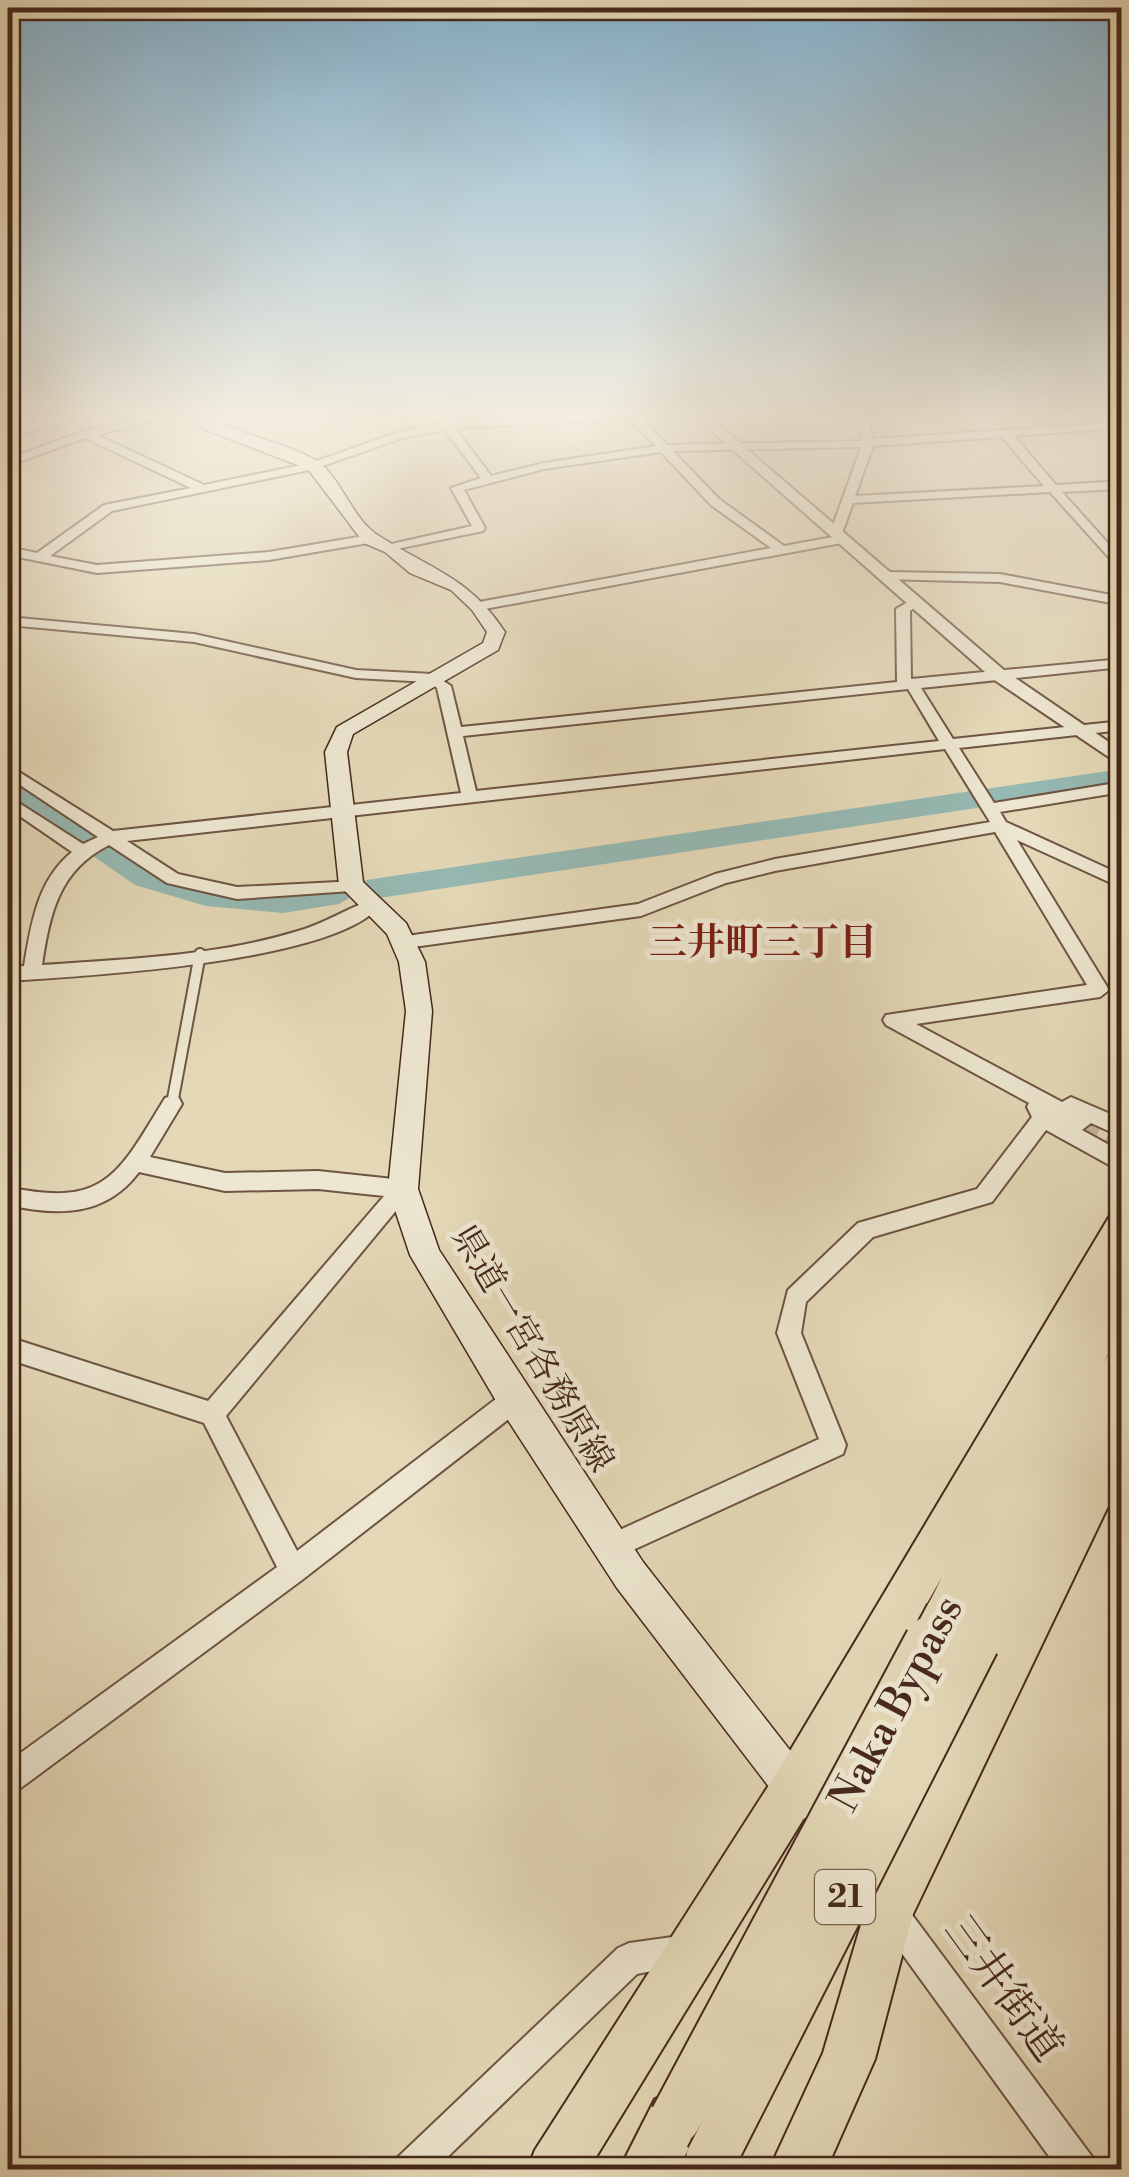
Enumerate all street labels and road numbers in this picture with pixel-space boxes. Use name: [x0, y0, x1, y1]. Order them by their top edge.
street label: 県道一宮各務原線: [441, 1218, 623, 1480]
street label: Naka Bypass: [818, 1587, 977, 1821]
road number: 21: [815, 1870, 875, 1924]
street label: 三井街道: [932, 1905, 1074, 2073]

